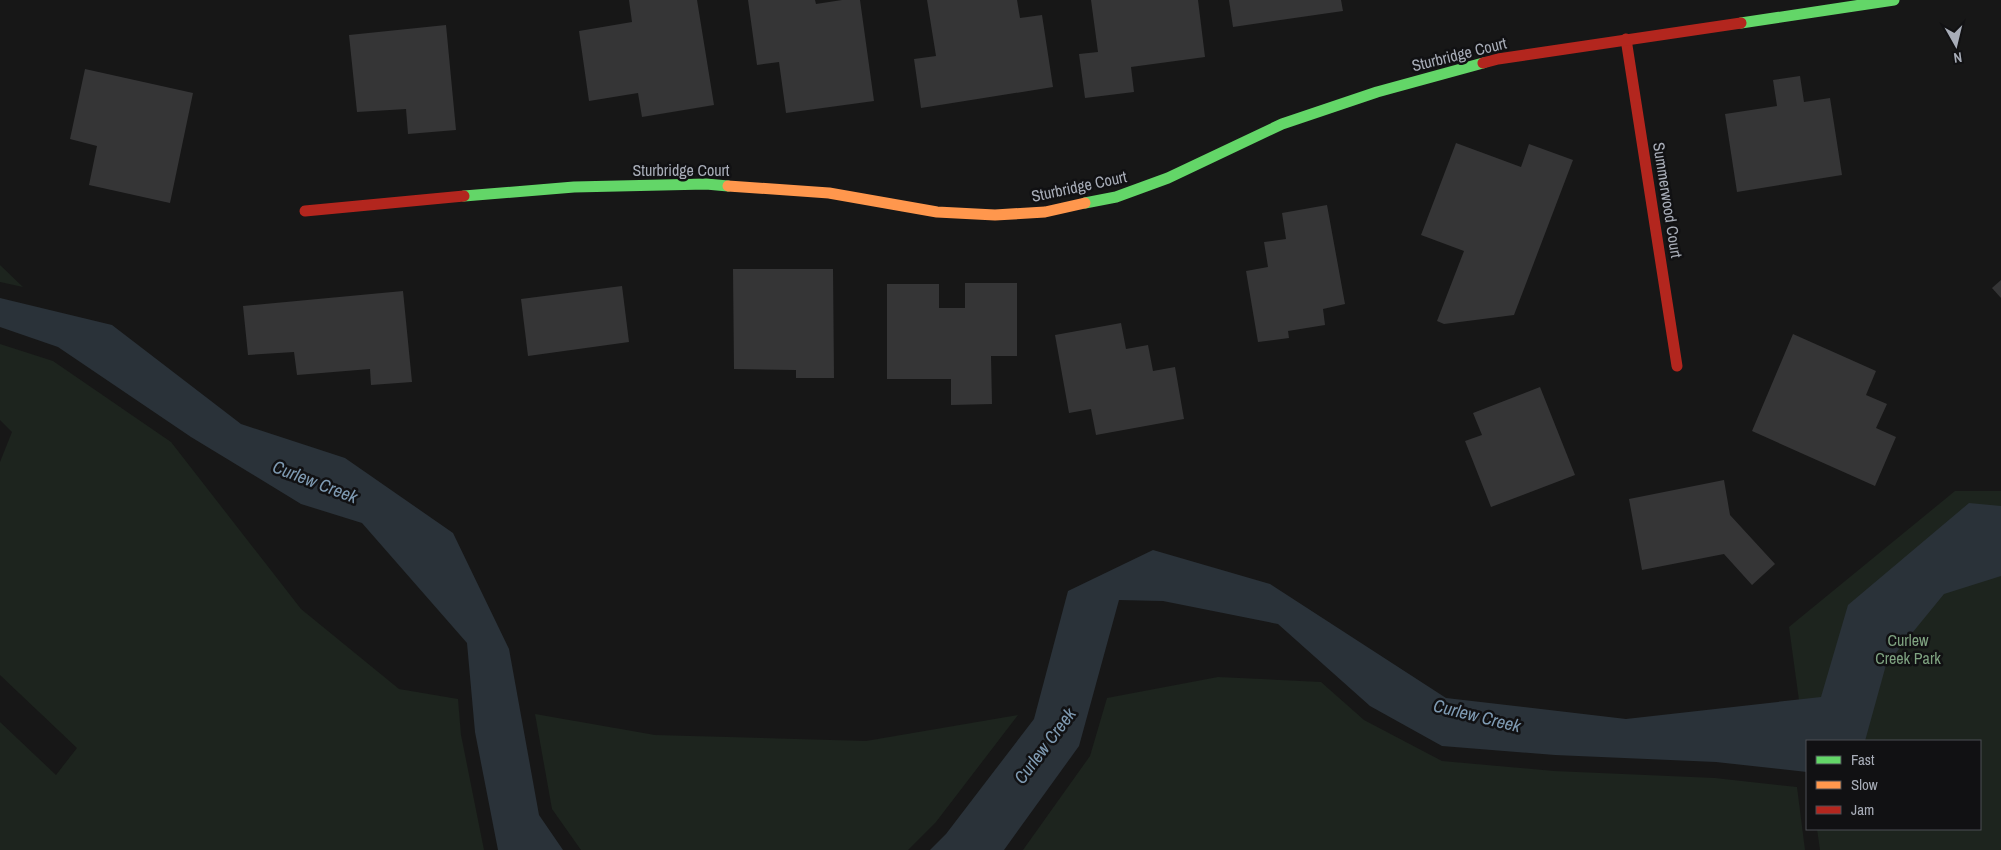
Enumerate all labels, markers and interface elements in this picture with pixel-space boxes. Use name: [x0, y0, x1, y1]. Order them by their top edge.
north arrow: [1931, 20, 1981, 70]
street label: Sturbridge Court: [1409, 32, 1509, 76]
text: N: [1952, 48, 1963, 67]
street label: Summerwood Court: [1648, 141, 1688, 260]
street label: Sturbridge Court: [633, 159, 730, 181]
street label: Sturbridge Court: [1029, 165, 1129, 207]
water label: Curlew Creek: [269, 454, 362, 509]
park label: Curlew Creek Park: [1875, 629, 1941, 669]
water label: Curlew Creek: [1431, 693, 1524, 739]
water label: Curlew Creek: [1008, 702, 1082, 789]
legend: [1806, 740, 1981, 830]
text: Fast: [1851, 749, 1875, 770]
text: Slow: [1851, 774, 1878, 795]
text: Jam: [1851, 799, 1874, 820]

